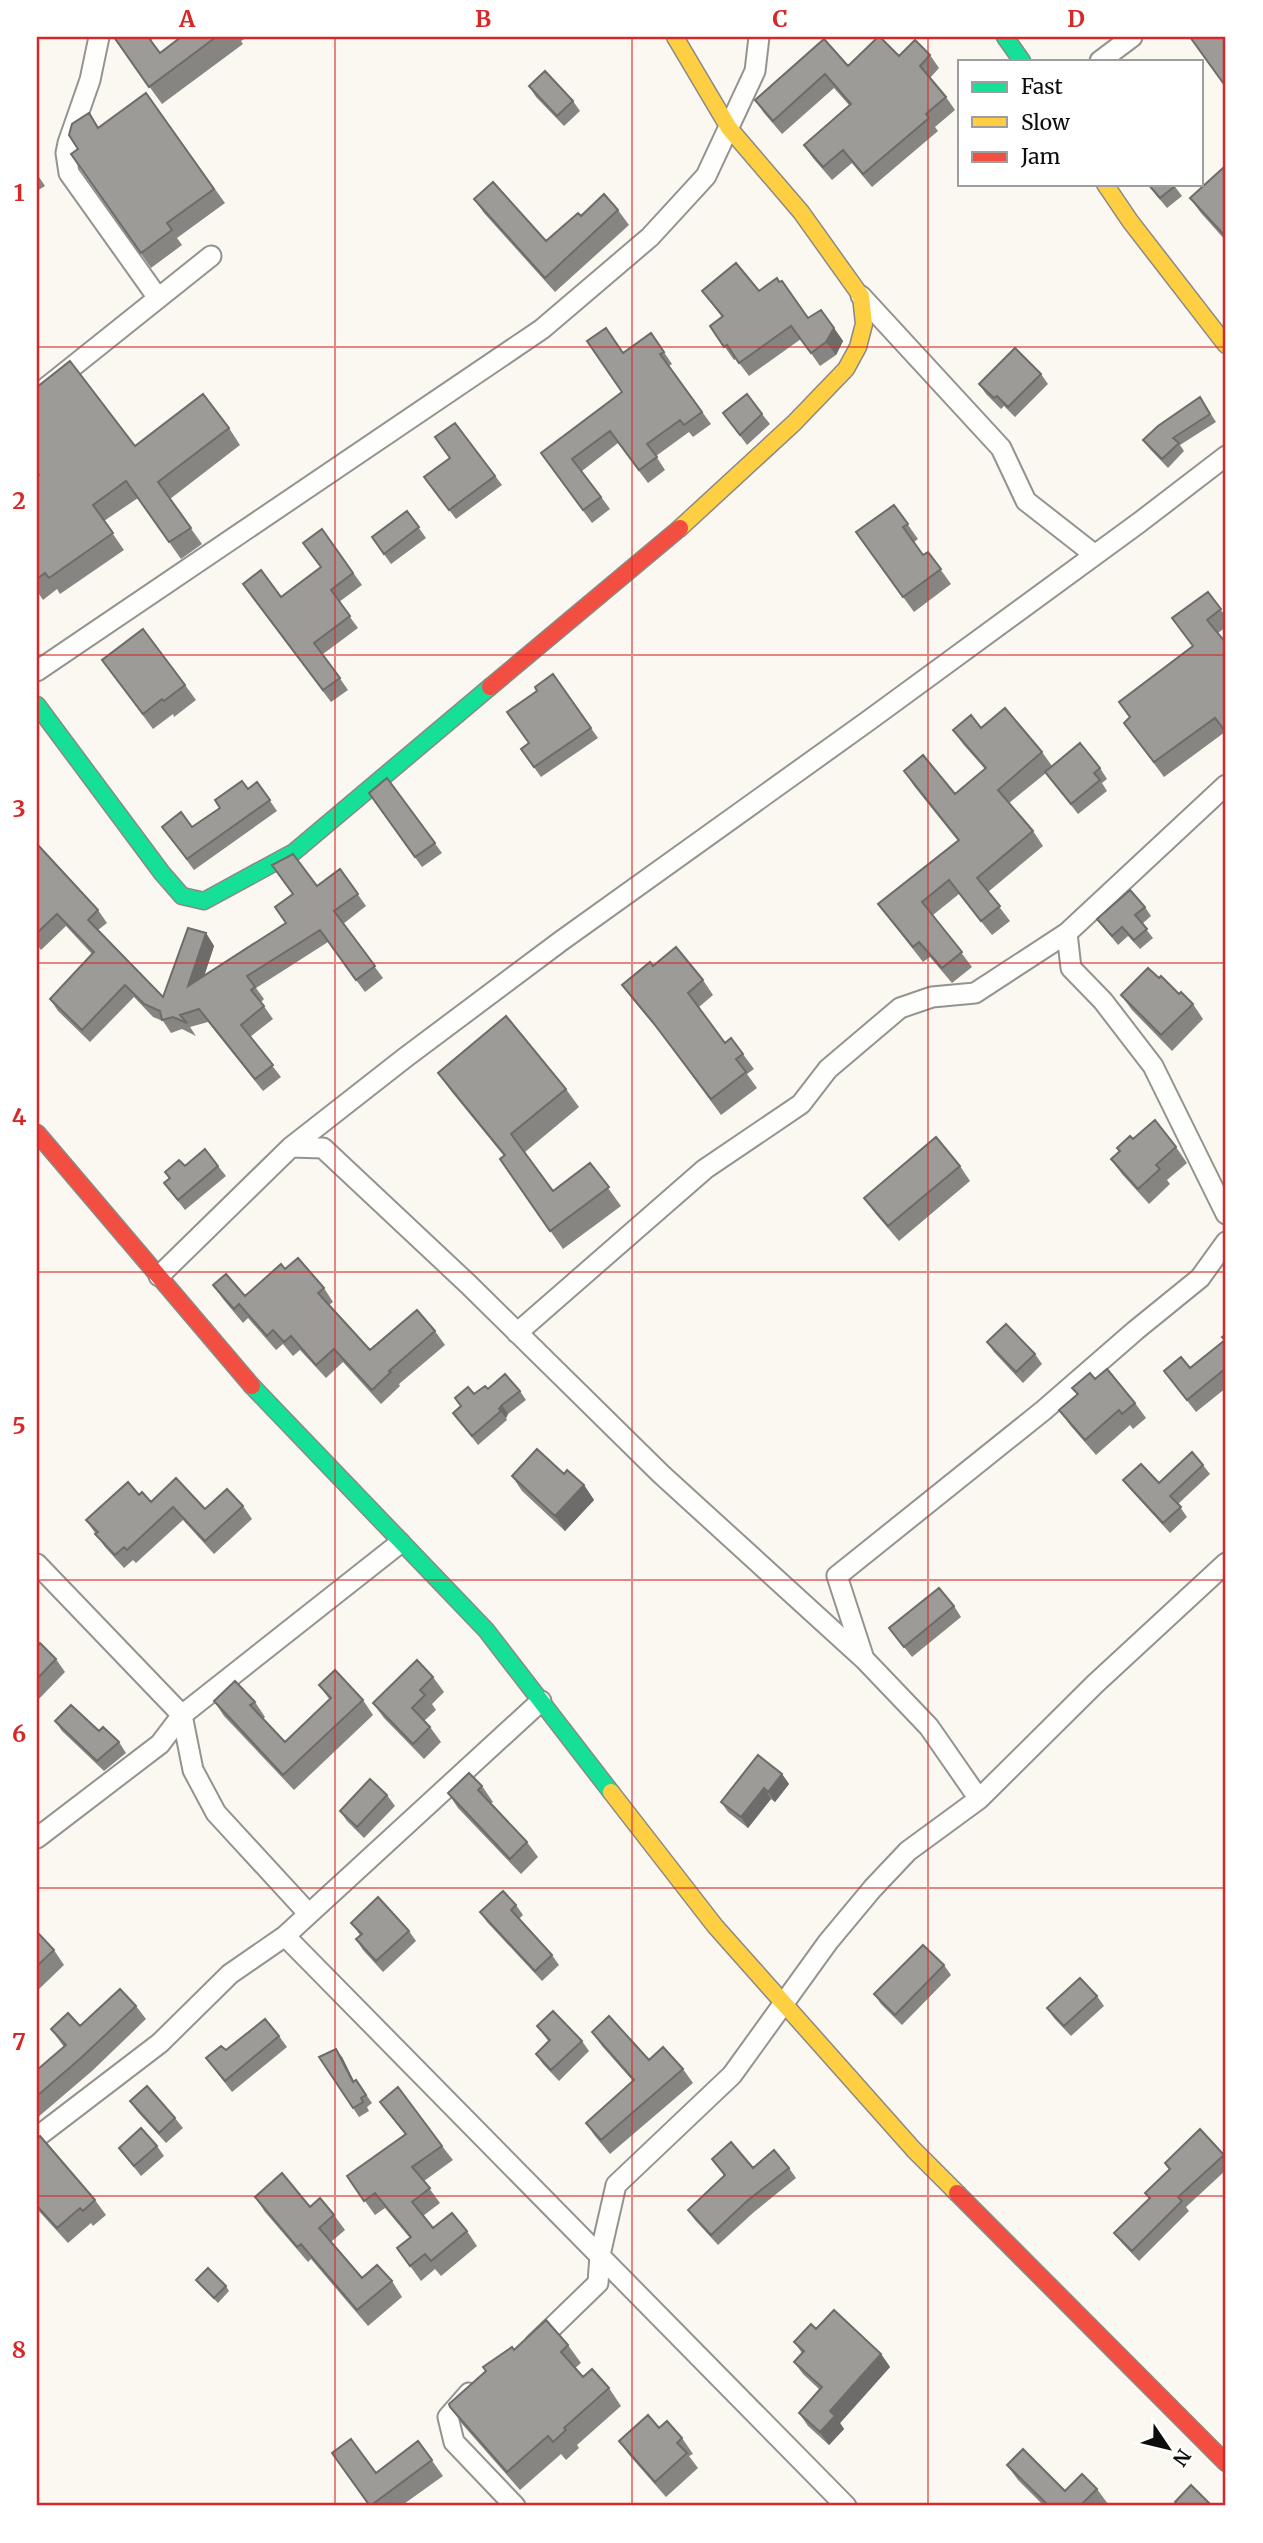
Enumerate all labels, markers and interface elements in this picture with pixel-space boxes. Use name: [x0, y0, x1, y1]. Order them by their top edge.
text: A: [178, 4, 196, 33]
text: B: [475, 4, 491, 33]
text: C: [772, 4, 788, 33]
text: D: [1067, 4, 1085, 33]
legend: [958, 60, 1204, 186]
text: Fast: [1021, 73, 1063, 100]
text: Slow: [1021, 109, 1070, 136]
text: Jam: [1020, 143, 1060, 170]
text: 1: [14, 178, 25, 207]
text: 2: [12, 486, 26, 515]
text: 3: [12, 794, 26, 823]
text: 4: [12, 1102, 27, 1131]
text: 5: [12, 1411, 26, 1440]
text: 6: [12, 1719, 26, 1748]
text: 7: [12, 2027, 26, 2056]
text: 8: [12, 2335, 26, 2364]
north arrow: [1134, 2414, 1204, 2484]
text: N: [1168, 2445, 1196, 2471]

